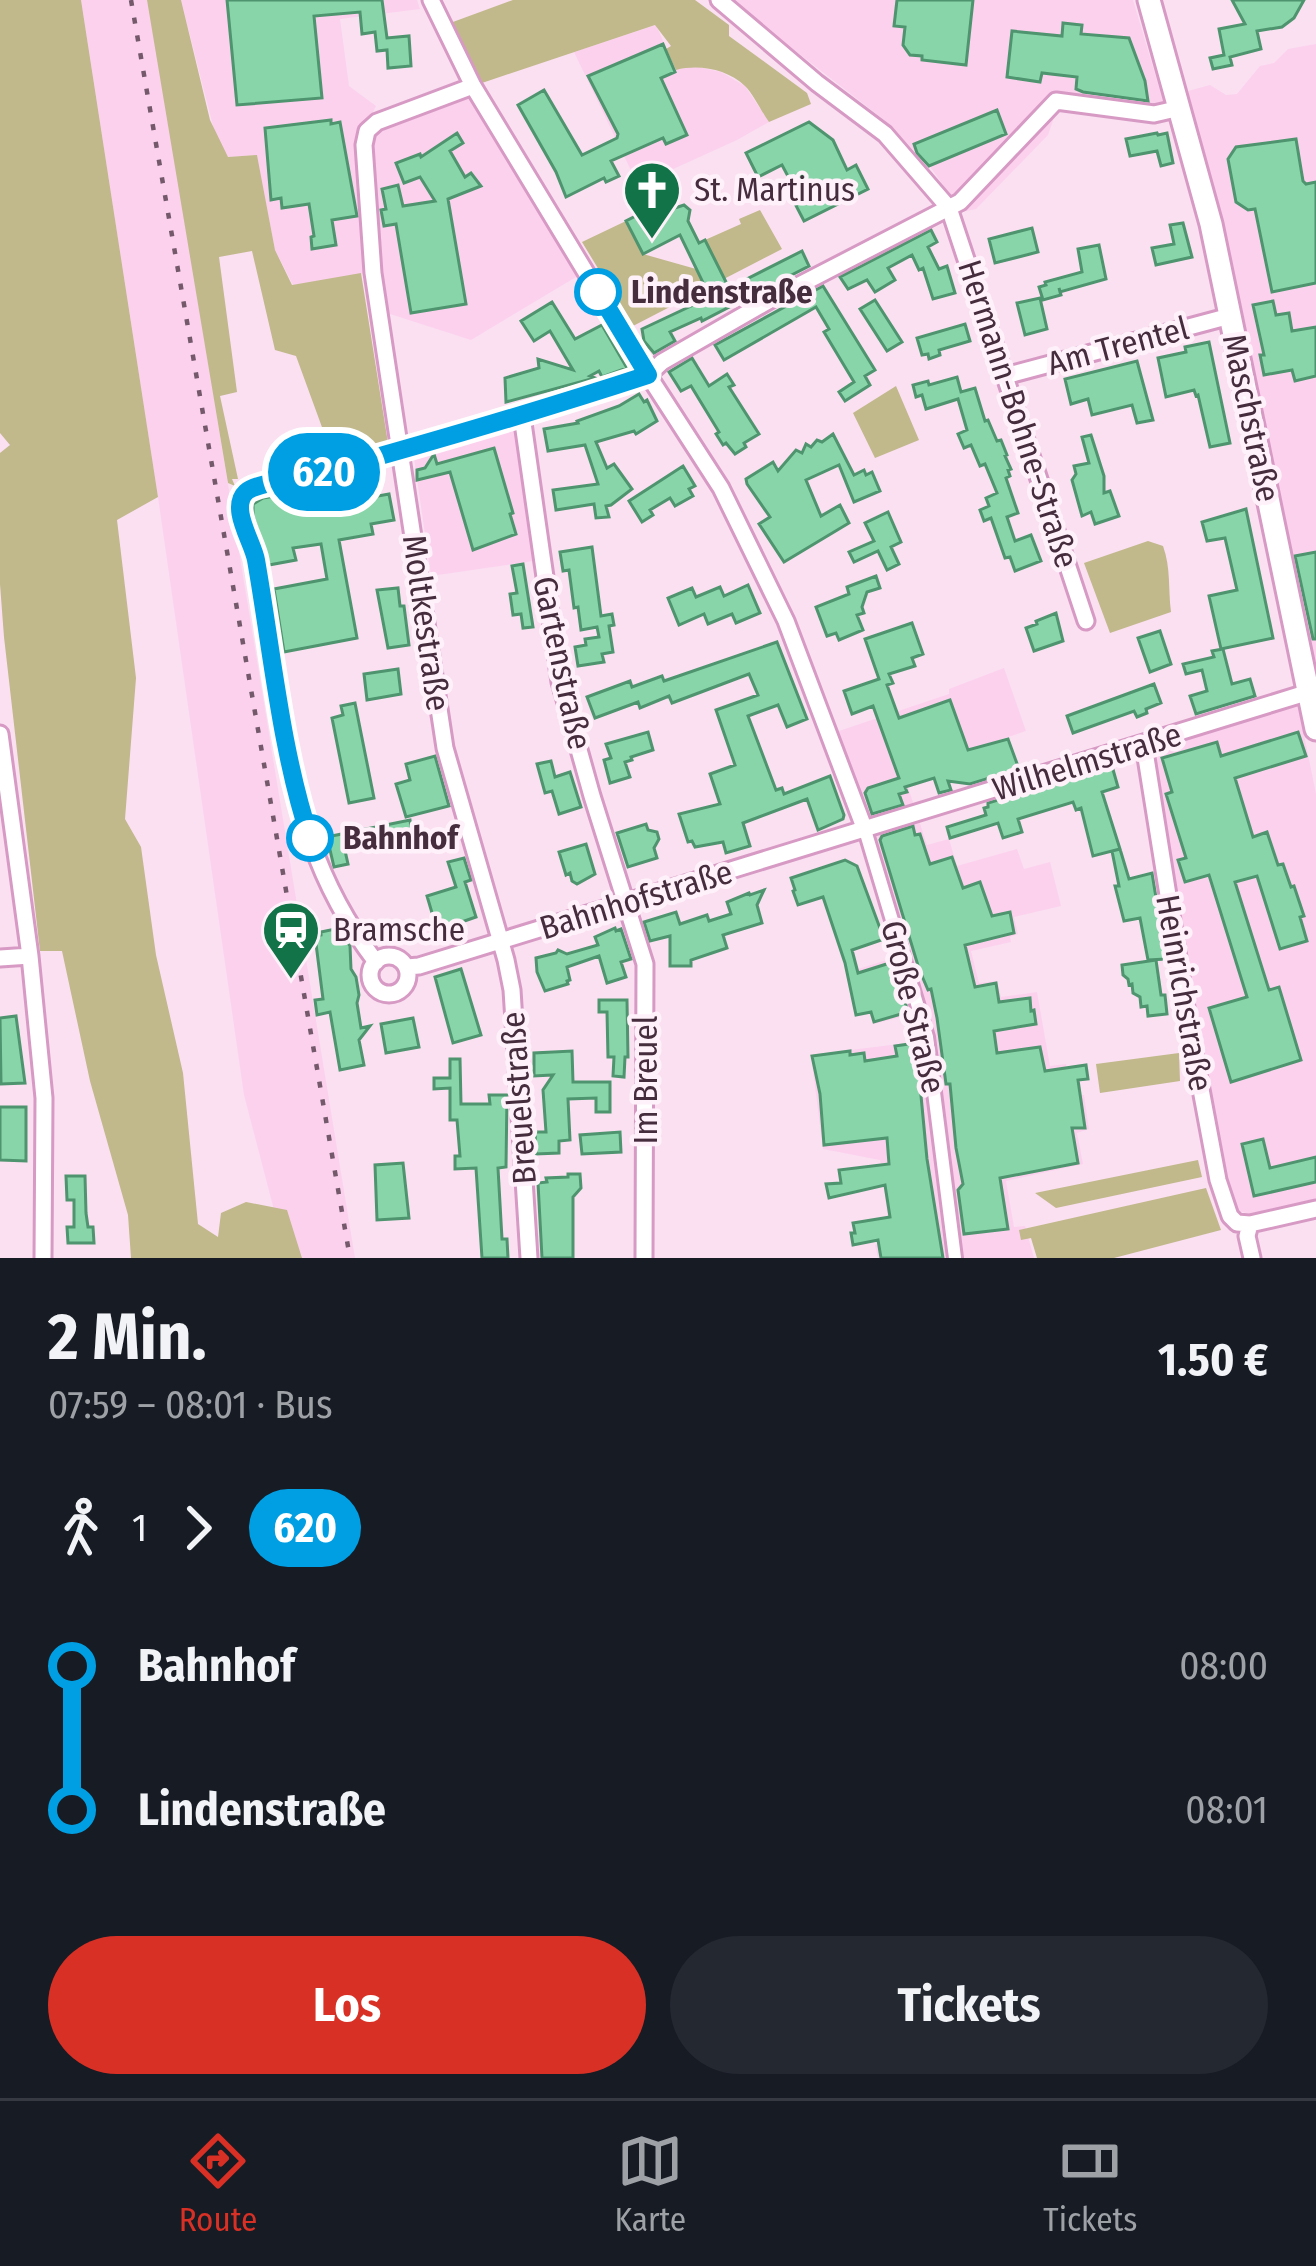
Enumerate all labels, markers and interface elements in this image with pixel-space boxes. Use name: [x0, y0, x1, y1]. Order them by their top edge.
church icon: St. Martinus: [621, 159, 683, 241]
place label: St. Martinus: [694, 170, 855, 210]
street label: Hermann-Bohne-Straße: [949, 255, 1087, 573]
marker: Lindenstraße: [576, 270, 620, 314]
place label: Lindenstraße: [631, 272, 813, 312]
street label: Am Trentel: [1043, 308, 1193, 384]
street label: Maschstraße: [1214, 330, 1288, 506]
line badge: 620: [255, 433, 393, 511]
text: 620: [292, 447, 356, 497]
street label: Moltkestraße: [394, 532, 458, 714]
street label: Gartenstraße: [524, 573, 600, 753]
street label: Wilhelmstraße: [988, 714, 1186, 810]
marker: Bahnhof: [288, 816, 332, 860]
place label: Bahnhof: [343, 818, 461, 858]
street label: Bahnhofstraße: [535, 852, 737, 948]
street label: Heinrichstraße: [1147, 892, 1221, 1094]
station icon: Bramsche: [260, 899, 322, 981]
place label: Bramsche: [333, 910, 465, 950]
street label: Große Straße: [872, 917, 954, 1097]
street label: Breuelstraße: [493, 1010, 545, 1186]
street label: Im Breuel: [626, 1015, 666, 1145]
text: 2 Min.: [48, 1297, 207, 1376]
text: 1.50 €: [1158, 1333, 1268, 1387]
text: 07:59 – 08:01 · Bus: [48, 1382, 333, 1428]
icon: walk: [48, 1495, 114, 1561]
icon: forward: [165, 1495, 231, 1561]
text: 620: [273, 1503, 337, 1553]
text: 1: [132, 1505, 147, 1551]
text: Bahnhof: [138, 1639, 295, 1693]
text: 08:00: [1179, 1643, 1268, 1689]
text: Lindenstraße: [138, 1783, 386, 1837]
text: 08:01: [1185, 1787, 1268, 1833]
button: Los: [48, 1936, 646, 2074]
button: Tickets: [670, 1936, 1268, 2074]
tab: Route: [179, 2128, 257, 2240]
tab: Karte: [615, 2128, 686, 2240]
tab: Tickets: [1043, 2128, 1137, 2240]

